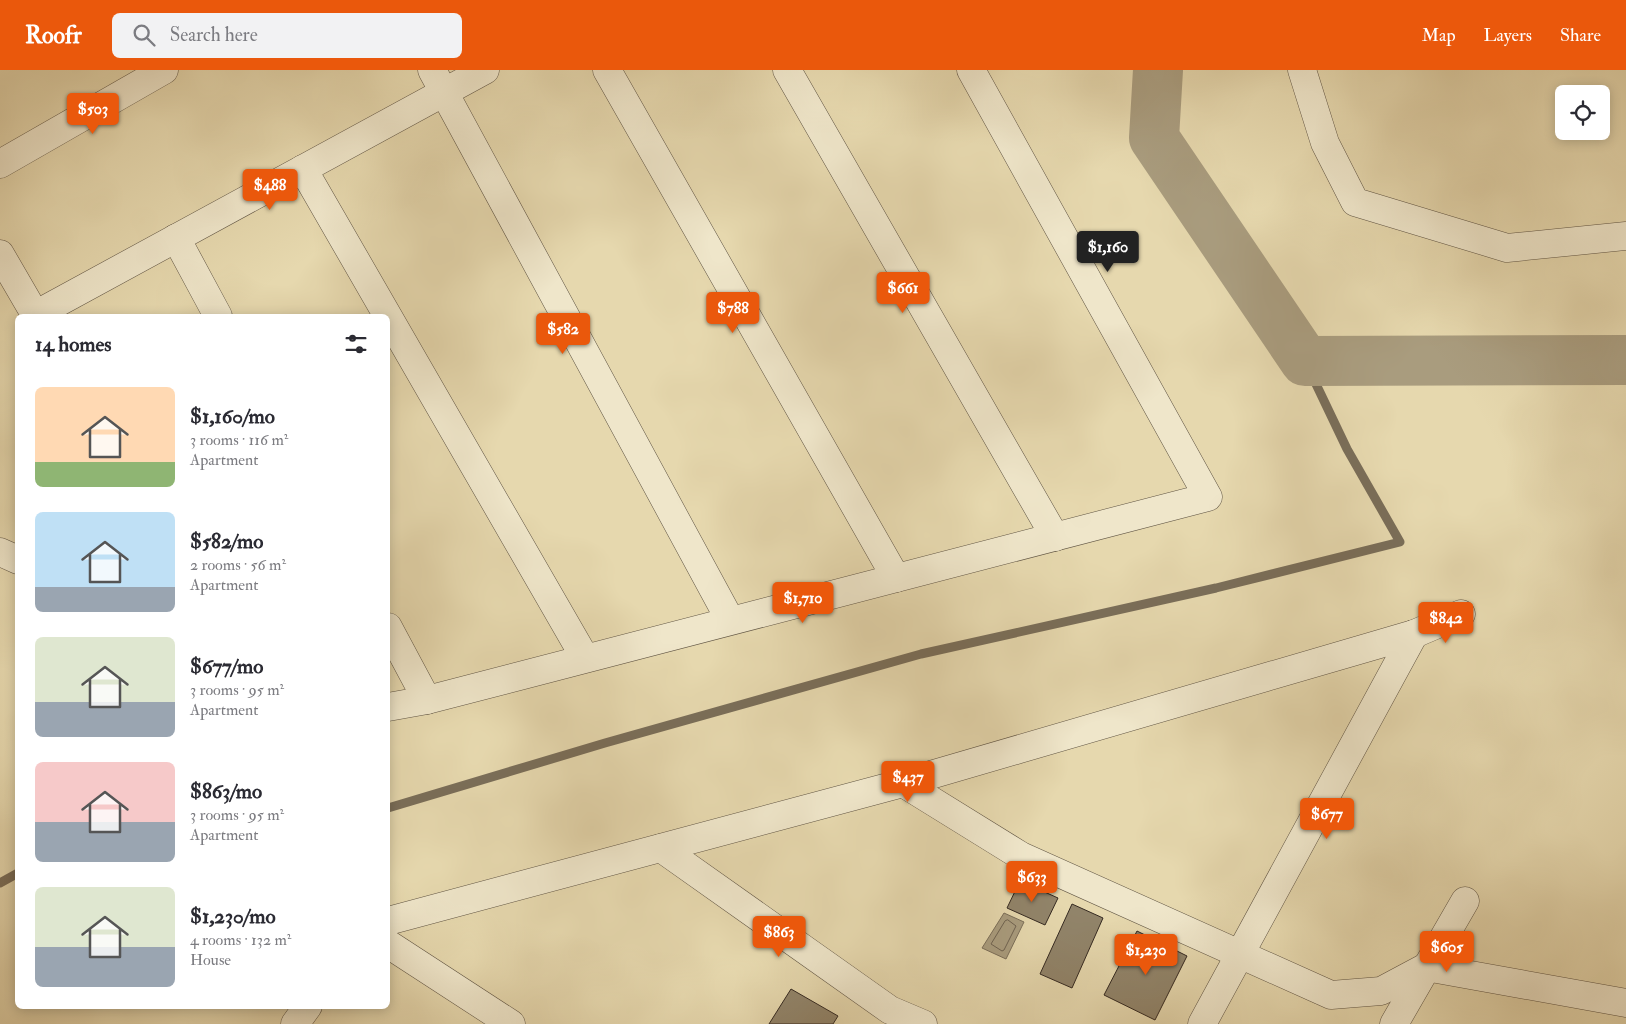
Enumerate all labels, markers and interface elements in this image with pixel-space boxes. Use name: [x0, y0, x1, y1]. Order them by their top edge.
search box: [112, 13, 462, 58]
text: Roofr: [25, 20, 82, 51]
icon: search: [130, 21, 158, 49]
text: Search here: [170, 23, 258, 47]
text: Map: [1422, 24, 1456, 47]
text: Layers: [1484, 24, 1532, 47]
text: Share: [1560, 24, 1601, 47]
map controls: [1555, 85, 1610, 140]
button: locate: [1555, 85, 1610, 140]
pin: $503: [63, 92, 123, 135]
text: $503: [78, 99, 108, 119]
pin: $488: [240, 168, 300, 211]
text: $488: [254, 175, 286, 195]
pin: $1,160: [1067, 230, 1149, 273]
text: $1,160: [1088, 237, 1128, 257]
pin: $661: [873, 272, 933, 314]
text: $661: [888, 278, 918, 298]
pin: $788: [703, 292, 763, 334]
text: $788: [717, 298, 749, 318]
pin: $582: [533, 312, 593, 355]
text: $582: [547, 319, 579, 339]
icon: filters: [342, 330, 370, 358]
text: 14 homes: [35, 331, 112, 358]
text: $1,160/mo: [190, 403, 275, 430]
icon: home: [75, 407, 135, 467]
text: 3 rooms · 116 m²: [190, 430, 288, 450]
text: Apartment: [190, 450, 258, 470]
text: $582/mo: [190, 528, 263, 555]
icon: home: [75, 532, 135, 592]
text: 2 rooms · 56 m²: [190, 555, 286, 575]
text: Apartment: [190, 575, 258, 595]
pin: $1,710: [762, 582, 844, 624]
text: $1,710: [783, 588, 823, 608]
pin: $842: [1416, 602, 1476, 644]
text: $842: [1429, 608, 1463, 628]
text: $677/mo: [190, 653, 263, 680]
icon: home: [75, 657, 135, 717]
text: 3 rooms · 95 m²: [190, 680, 284, 700]
text: Apartment: [190, 700, 258, 720]
pin: $437: [878, 760, 938, 803]
text: $437: [892, 767, 924, 787]
text: $863/mo: [190, 778, 262, 805]
icon: home: [75, 782, 135, 842]
pin: $677: [1297, 798, 1357, 840]
text: $677: [1311, 804, 1343, 824]
text: 3 rooms · 95 m²: [190, 805, 284, 825]
text: Apartment: [190, 825, 258, 845]
pin: $633: [1002, 860, 1062, 903]
text: $633: [1017, 867, 1047, 887]
text: $1,230/mo: [190, 903, 276, 930]
icon: home: [75, 907, 135, 967]
pin: $863: [749, 916, 809, 958]
text: $863: [764, 922, 794, 942]
text: 4 rooms · 132 m²: [190, 930, 291, 950]
pin: $605: [1417, 930, 1477, 973]
pin: $1,230: [1105, 934, 1187, 976]
text: $605: [1431, 937, 1463, 957]
text: $1,230: [1125, 940, 1167, 960]
text: House: [190, 950, 231, 970]

